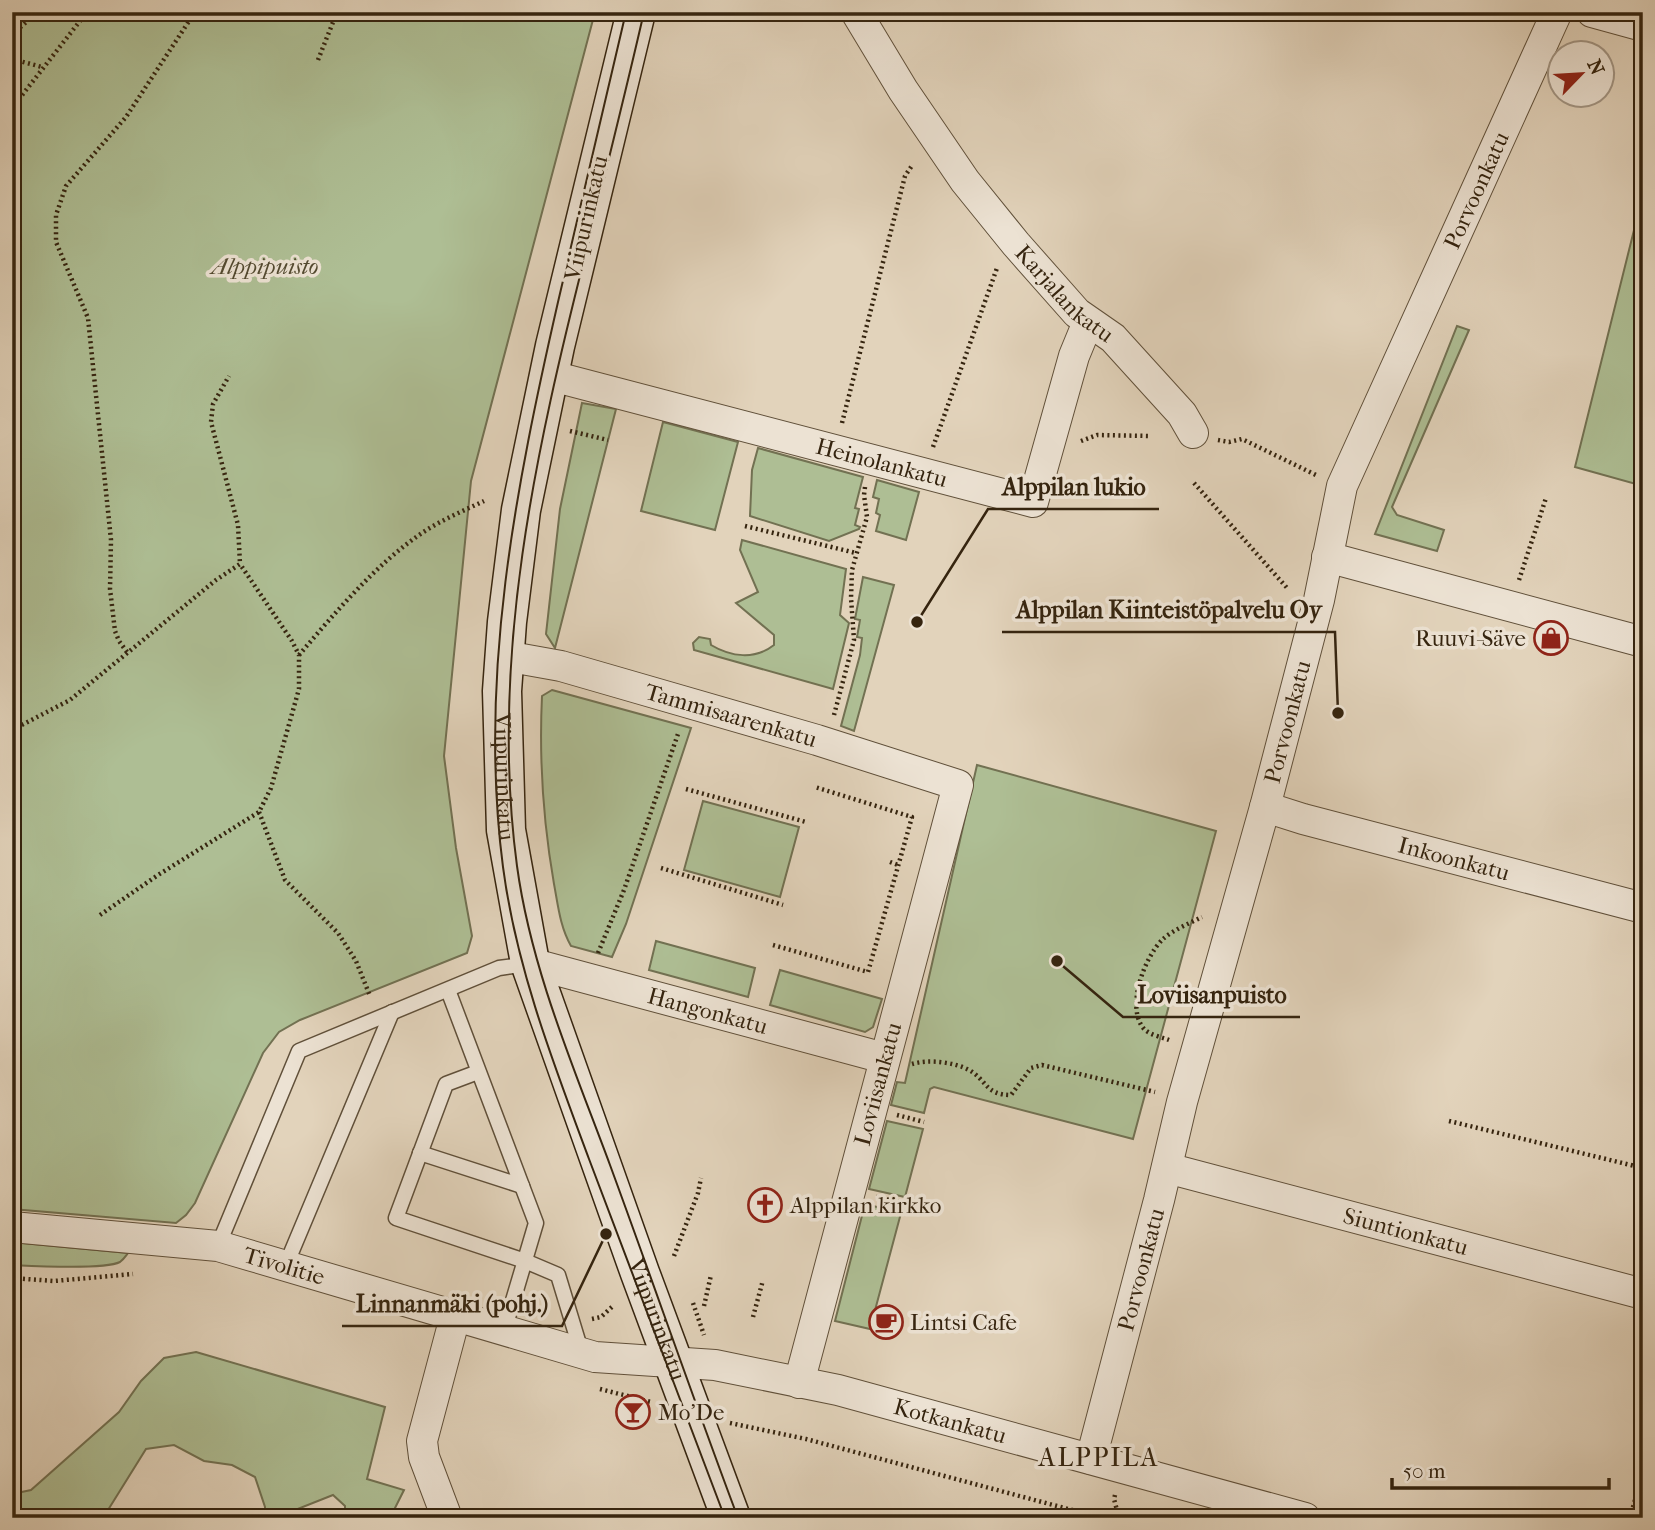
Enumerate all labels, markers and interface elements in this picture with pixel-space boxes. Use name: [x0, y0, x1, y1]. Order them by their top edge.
north arrow: [1546, 38, 1616, 108]
text: N: [1582, 56, 1609, 79]
street label: Porvoonkatu: [1438, 127, 1515, 253]
street label: Viipurinkatu: [558, 153, 613, 284]
street label: Karjalankatu: [1010, 239, 1119, 348]
park label: Alppipuisto: [208, 253, 319, 280]
street label: Heinolankatu: [813, 432, 950, 493]
callout: Alppilan lukio: [988, 464, 1159, 509]
text: Alppilan lukio: [1000, 473, 1146, 501]
callout: Alppilan Kiinteistöpalvelu Oy: [1002, 587, 1335, 632]
text: Alppilan Kiinteistöpalvelu Oy: [1014, 596, 1323, 624]
shop icon: Ruuvi-Säve: [1532, 619, 1570, 657]
place label: Ruuvi-Säve: [1415, 625, 1526, 652]
street label: Porvoonkatu: [1258, 657, 1316, 786]
street label: Tammisaarenkatu: [642, 678, 820, 753]
street label: Viipurinkatu: [489, 712, 521, 843]
street label: Inkoonkatu: [1395, 831, 1513, 886]
callout: Loviisanpuisto: [1123, 972, 1300, 1017]
text: Loviisanpuisto: [1137, 981, 1287, 1009]
street label: Hangonkatu: [645, 982, 771, 1040]
street label: Loviisankatu: [849, 1019, 907, 1149]
church icon: Alppilan kirkko: [746, 1186, 784, 1224]
place label: Alppilan kirkko: [789, 1192, 941, 1219]
street label: Siuntionkatu: [1340, 1202, 1471, 1261]
street label: Porvoonkatu: [1112, 1205, 1170, 1334]
street label: Tivolitie: [241, 1241, 328, 1290]
street label: Viipurinkatu: [622, 1254, 692, 1384]
callout: Linnanmäki (pohj.): [342, 1281, 562, 1326]
text: Linnanmäki (pohj.): [356, 1290, 548, 1318]
cafe icon: Lintsi Cafe: [867, 1303, 905, 1341]
place label: Lintsi Cafe: [910, 1309, 1017, 1336]
street label: Kotkankatu: [891, 1392, 1010, 1449]
bar icon: Mo'De: [614, 1393, 652, 1431]
place label: Mo'De: [658, 1399, 724, 1426]
district label: ALPPILA: [1038, 1442, 1159, 1473]
scale bar: [1392, 1446, 1610, 1490]
text: 50 m: [1403, 1459, 1446, 1483]

